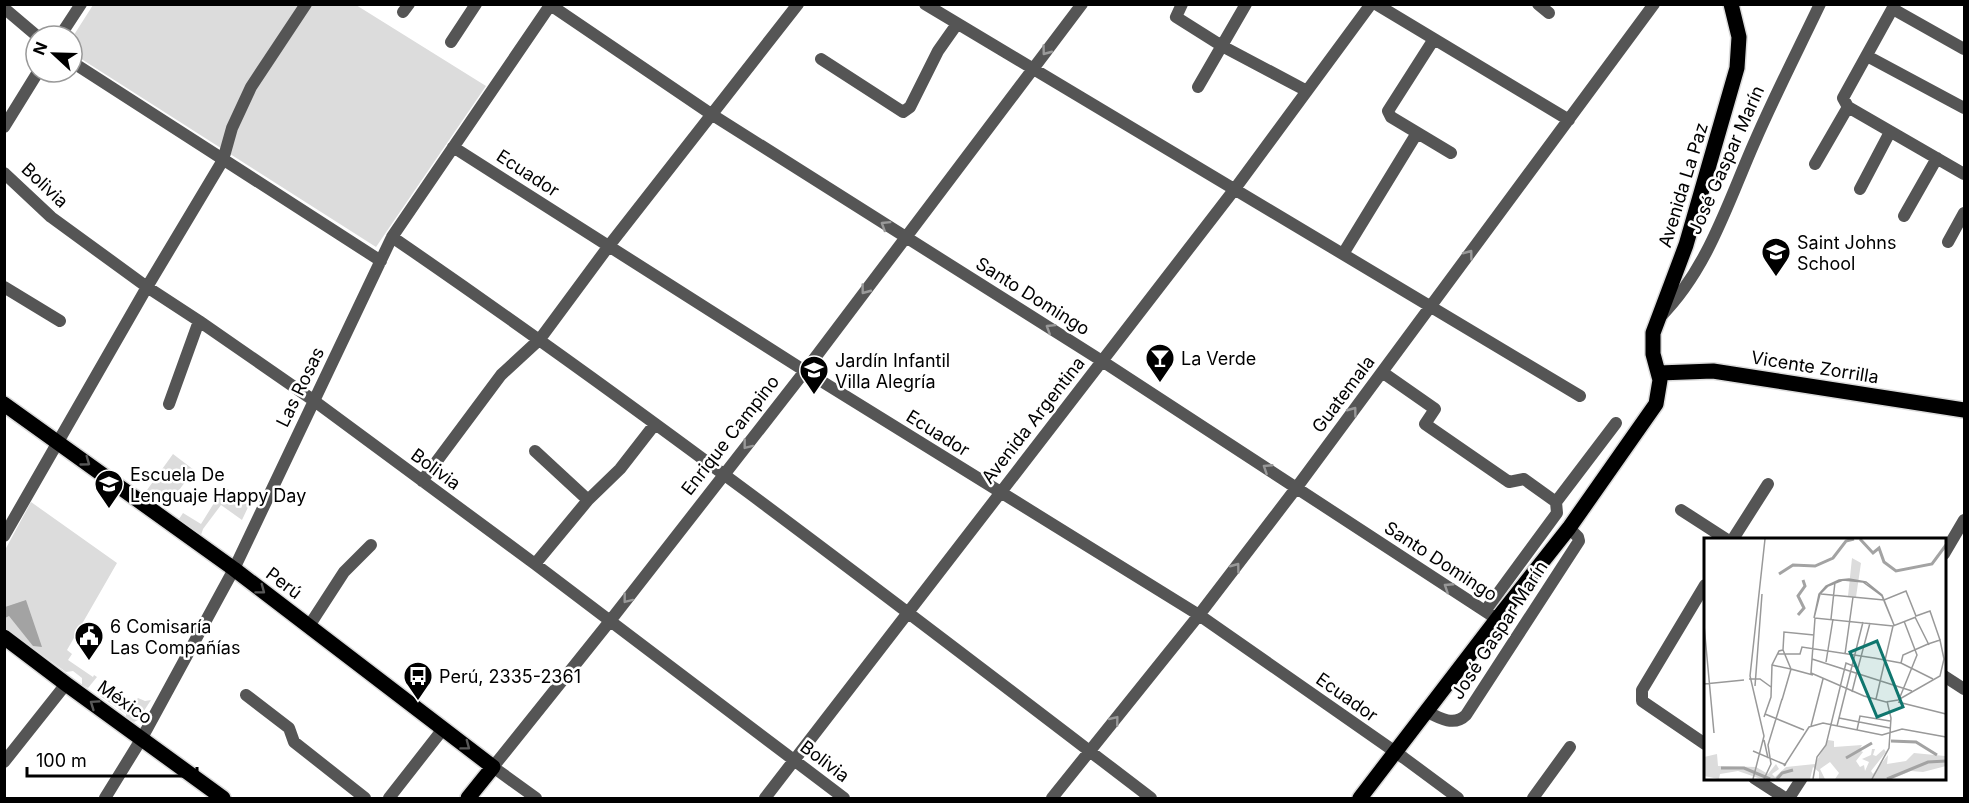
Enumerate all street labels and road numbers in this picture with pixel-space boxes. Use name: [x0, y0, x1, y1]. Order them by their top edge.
street label: José Gaspar Marín: [1684, 82, 1768, 238]
street label: Avenida La Paz: [1654, 120, 1712, 250]
street label: Ecuador: [493, 145, 563, 201]
street label: Bolivia: [17, 158, 73, 212]
street label: Santo Domingo: [972, 253, 1094, 339]
street label: Las Rosas: [272, 344, 328, 430]
street label: Vicente Zorrilla: [1750, 347, 1880, 387]
street label: Guatemala: [1307, 351, 1379, 437]
street label: Avenida Argentina: [977, 353, 1089, 487]
street label: Enrique Campino: [677, 371, 783, 499]
street label: Ecuador: [903, 405, 974, 461]
street label: Bolivia: [407, 444, 465, 494]
street label: Santo Domingo: [1381, 517, 1501, 605]
street label: José Gaspar Marín: [1446, 557, 1552, 703]
street label: Perú: [262, 563, 306, 603]
street label: Ecuador: [1312, 668, 1382, 726]
street label: México: [94, 676, 156, 728]
street label: Bolivia: [796, 736, 854, 786]

